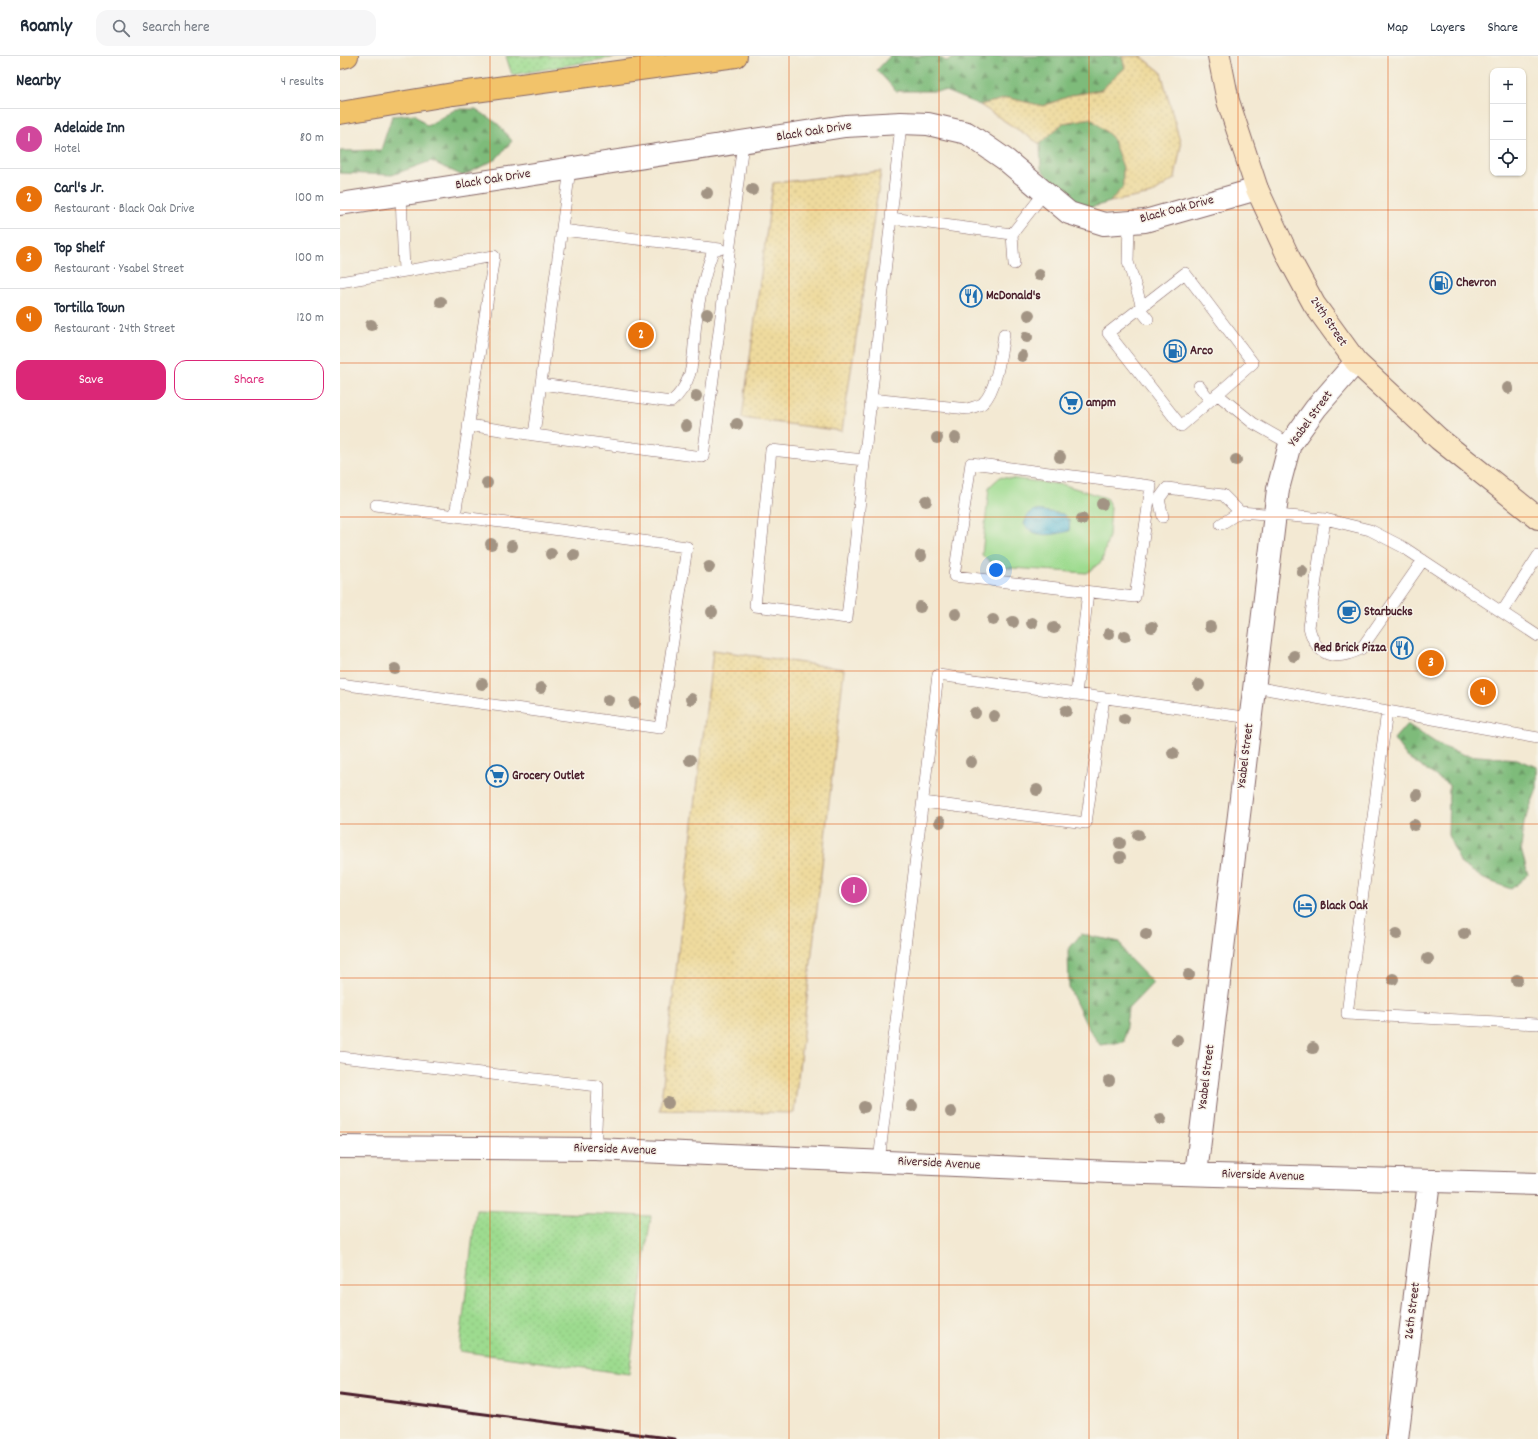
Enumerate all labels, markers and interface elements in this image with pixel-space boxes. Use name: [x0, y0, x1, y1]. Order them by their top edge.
search box: [96, 10, 376, 46]
text: Roamly: [20, 14, 72, 41]
icon: search: [110, 17, 132, 39]
text: Search here: [142, 17, 210, 39]
text: Map: [1387, 18, 1408, 38]
text: Layers: [1430, 18, 1465, 38]
text: Share: [1487, 18, 1518, 38]
map controls: [1490, 68, 1526, 176]
button: +: [1490, 68, 1526, 104]
text: Nearby: [16, 70, 60, 94]
text: 4 results: [281, 73, 324, 92]
button: −: [1490, 104, 1526, 140]
street label: Black Oak Drive: [775, 117, 853, 147]
text: Adelaide Inn: [54, 118, 125, 140]
text: 1: [28, 129, 30, 148]
text: 80 m: [300, 129, 324, 148]
text: Hotel: [54, 140, 80, 159]
button: locate: [1490, 140, 1526, 176]
street label: Black Oak Drive: [454, 165, 532, 195]
text: Carl's Jr.: [54, 178, 104, 200]
text: 2: [26, 189, 32, 208]
text: 100 m: [295, 189, 324, 208]
street label: Black Oak Drive: [1138, 191, 1216, 229]
text: Restaurant · Black Oak Drive: [54, 200, 194, 219]
text: Top Shelf: [54, 238, 105, 260]
text: 3: [26, 249, 32, 268]
text: 100 m: [295, 249, 324, 268]
text: Restaurant · Ysabel Street: [54, 260, 184, 279]
fuel station icon: Chevron: [1428, 270, 1454, 296]
place label: Chevron: [1456, 274, 1496, 293]
restaurant icon: McDonald's: [958, 283, 984, 309]
place label: McDonald's: [986, 287, 1041, 306]
street label: 24th Street: [1304, 293, 1352, 351]
text: Tortilla Town: [54, 298, 125, 320]
text: 4: [26, 309, 32, 328]
text: 120 m: [296, 309, 324, 328]
text: Restaurant · 24th Street: [54, 320, 175, 339]
pin: 2: [628, 320, 654, 350]
fuel station icon: Arco: [1162, 338, 1188, 364]
place label: Arco: [1190, 342, 1213, 361]
button: Save: [16, 360, 166, 400]
button: Share: [174, 360, 324, 400]
street label: Ysabel Street: [1284, 387, 1338, 451]
supermarket icon: ampm: [1058, 390, 1084, 416]
place label: ampm: [1086, 394, 1116, 413]
your location: [986, 560, 1006, 580]
cafe icon: Starbucks: [1336, 599, 1362, 625]
place label: Starbucks: [1364, 603, 1413, 622]
restaurant icon: Red Brick Pizza: [1389, 635, 1415, 661]
place label: Red Brick Pizza: [1314, 639, 1387, 658]
pin: 3: [1418, 648, 1444, 678]
pin: 4: [1470, 677, 1496, 707]
street label: Ysabel Street: [1233, 722, 1259, 790]
supermarket icon: Grocery Outlet: [484, 763, 510, 789]
place label: Grocery Outlet: [512, 767, 585, 786]
pin: 1: [841, 875, 867, 905]
hotel icon: Black Oak: [1292, 893, 1318, 919]
place label: Black Oak: [1320, 897, 1368, 916]
street label: Ysabel Street: [1194, 1043, 1220, 1111]
street label: Riverside Avenue: [573, 1139, 657, 1161]
street label: Riverside Avenue: [897, 1152, 981, 1176]
street label: Riverside Avenue: [1221, 1165, 1305, 1187]
street label: 26th Street: [1400, 1281, 1426, 1341]

